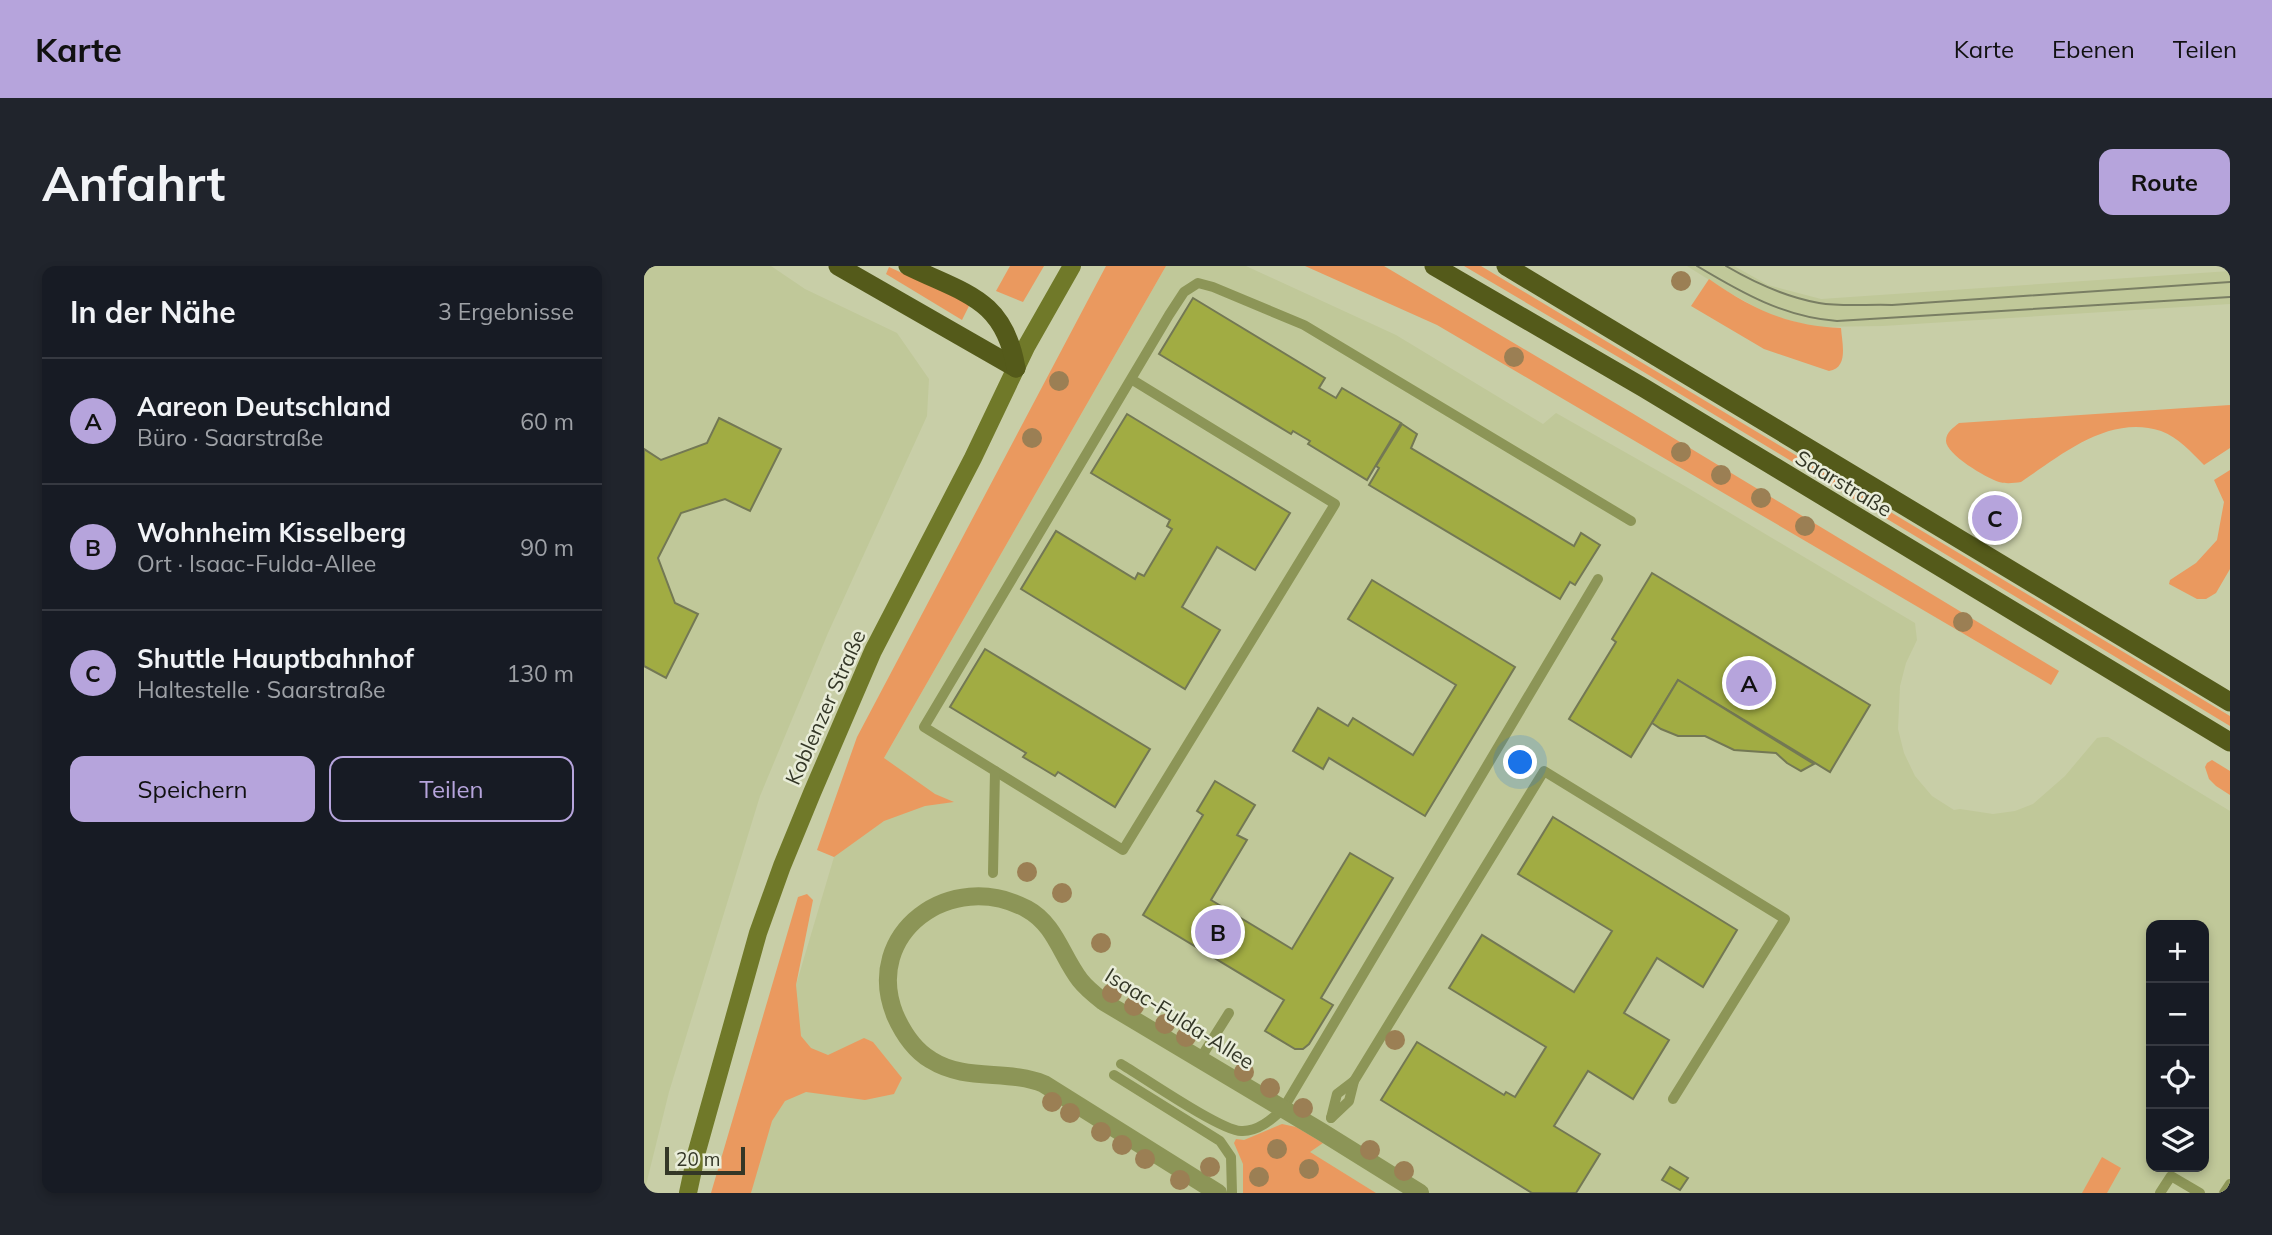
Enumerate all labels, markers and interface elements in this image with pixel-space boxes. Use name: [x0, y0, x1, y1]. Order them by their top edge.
text: Karte: [35, 29, 122, 70]
text: Karte: [1954, 34, 2014, 64]
text: Ebenen: [2052, 34, 2135, 64]
text: Teilen: [2173, 34, 2237, 64]
button: Route: [2099, 149, 2230, 215]
text: Anfahrt: [42, 152, 225, 213]
text: In der Nähe: [70, 293, 236, 331]
text: 3 Ergebnisse: [438, 297, 574, 326]
text: Aareon Deutschland: [137, 390, 391, 423]
text: A: [84, 407, 102, 436]
text: 60 m: [520, 407, 574, 436]
text: Büro · Saarstraße: [137, 423, 323, 452]
street label: Saarstraße: [1791, 444, 1897, 522]
pin: C: [1972, 492, 2018, 544]
text: Wohnheim Kisselberg: [137, 516, 406, 549]
text: B: [85, 533, 101, 562]
text: 90 m: [520, 533, 574, 562]
text: Ort · Isaac-Fulda-Allee: [137, 549, 376, 578]
street label: Koblenzer Straße: [779, 625, 871, 789]
text: Shuttle Hauptbahnhof: [137, 642, 414, 675]
pin: A: [1726, 657, 1772, 709]
text: C: [85, 659, 101, 688]
text: 130 m: [506, 659, 574, 688]
text: Haltestelle · Saarstraße: [137, 675, 386, 704]
your location: [1503, 745, 1537, 779]
button: Speichern: [70, 756, 315, 822]
button: Teilen: [329, 756, 574, 822]
pin: B: [1195, 906, 1241, 958]
map controls: [2146, 920, 2209, 1172]
button: +: [2146, 920, 2209, 983]
street label: Isaac-Fulda-Allee: [1101, 962, 1259, 1074]
button: −: [2146, 983, 2209, 1046]
button: locate: [2146, 1046, 2209, 1109]
button: layers: [2146, 1109, 2209, 1172]
scale bar: [665, 1144, 746, 1176]
text: 20 m: [676, 1147, 720, 1171]

